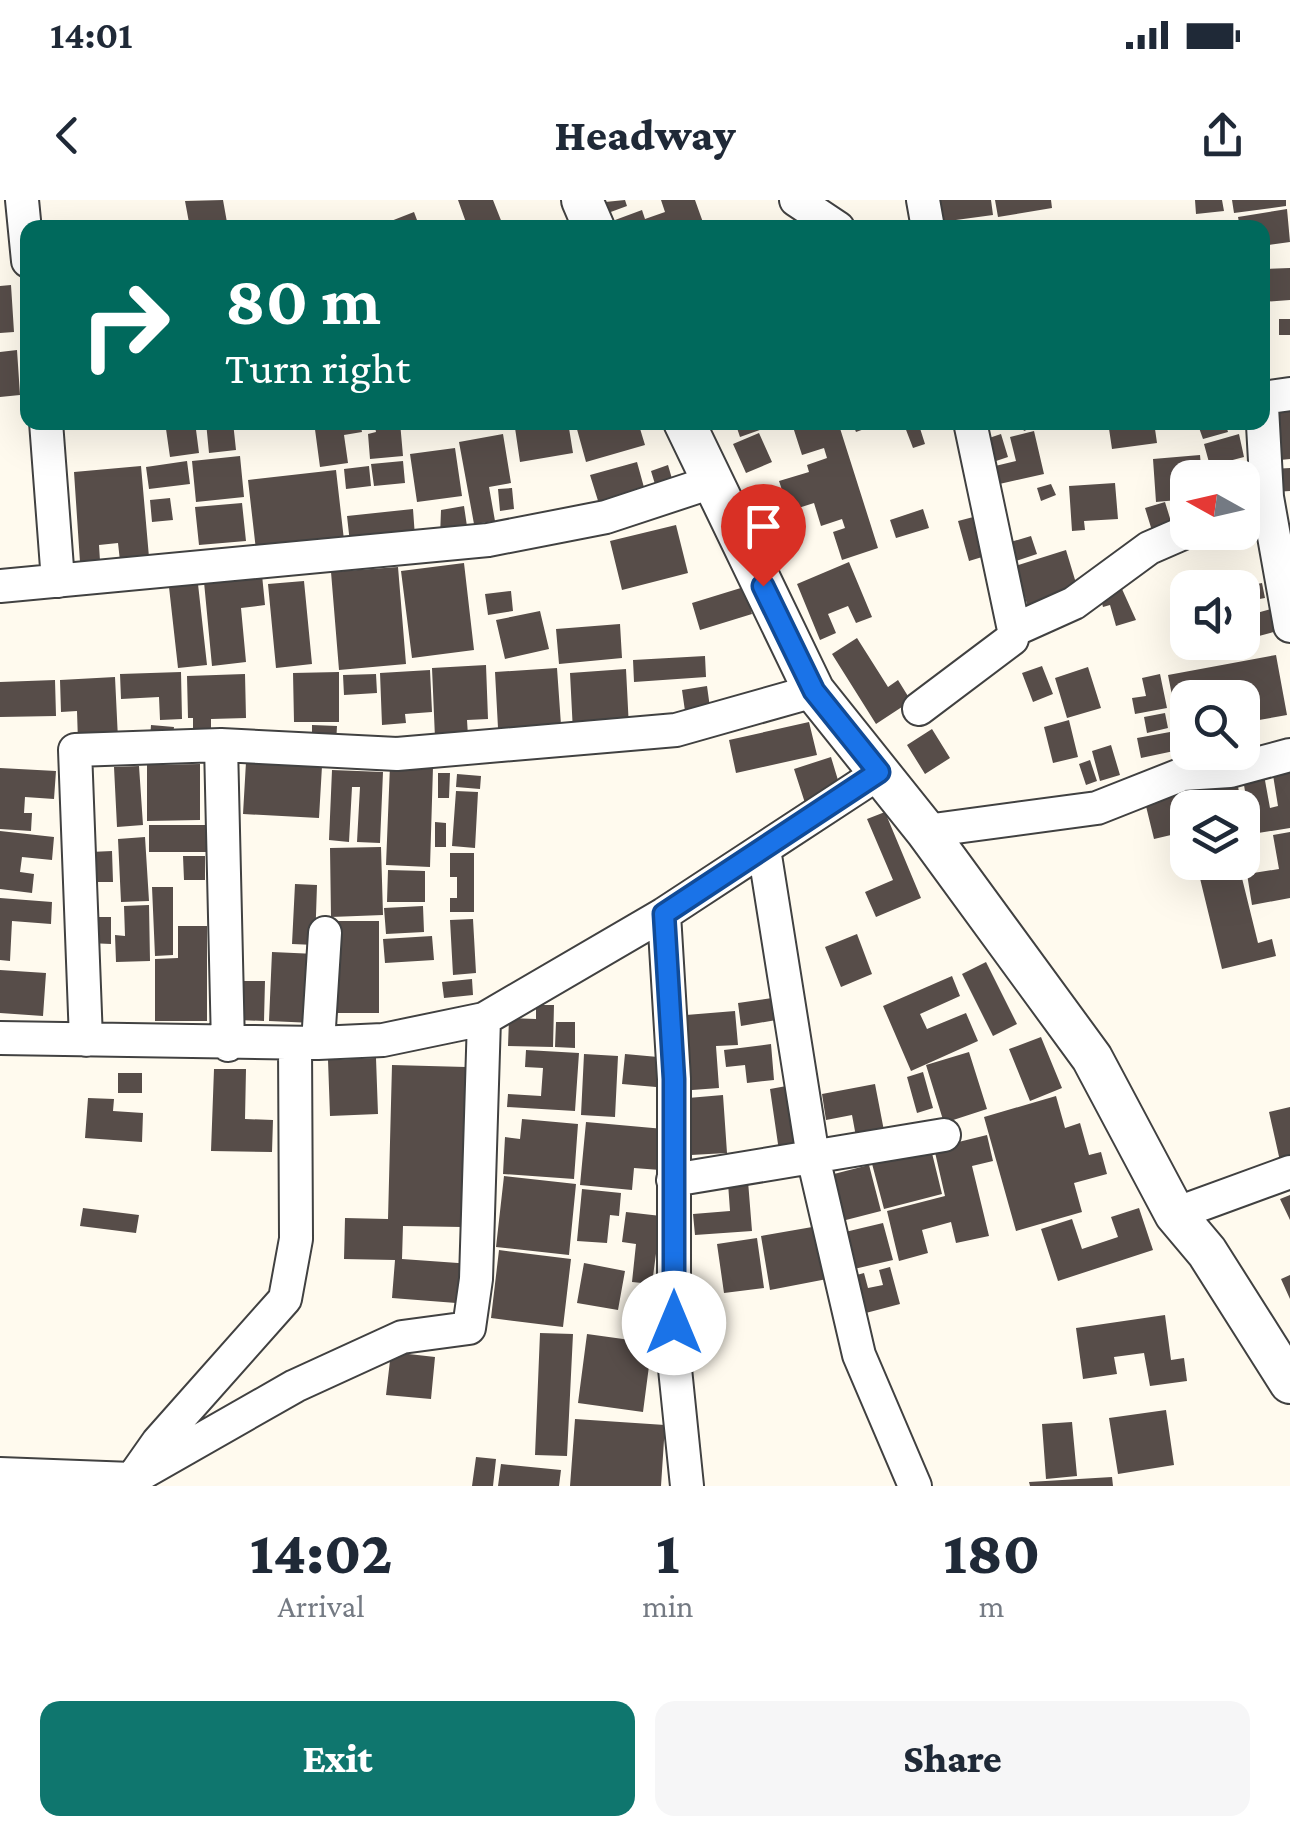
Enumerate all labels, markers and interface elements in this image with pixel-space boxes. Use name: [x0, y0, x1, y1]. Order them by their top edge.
text: 14:01: [50, 14, 133, 56]
icon: back: [40, 108, 95, 163]
icon: share: [1195, 108, 1250, 163]
text: Headway: [554, 110, 736, 160]
icon: right: [60, 260, 190, 390]
text: 80 m: [225, 261, 381, 339]
text: Turn right: [225, 343, 410, 393]
north arrow: [1170, 460, 1260, 550]
map controls: [1170, 460, 1260, 880]
pin: [721, 484, 806, 587]
icon: arrive: [736, 499, 791, 554]
button: sound: [1170, 570, 1260, 660]
button: search: [1170, 680, 1260, 770]
button: layers: [1170, 790, 1260, 880]
position arrow: [622, 1271, 726, 1375]
text: 14:02: [250, 1519, 392, 1586]
text: 1: [656, 1519, 680, 1586]
text: 180: [943, 1519, 1040, 1586]
text: Arrival: [278, 1588, 365, 1624]
text: min: [642, 1588, 693, 1624]
text: m: [979, 1588, 1005, 1624]
button: Exit: [40, 1701, 635, 1816]
button: Share: [655, 1701, 1250, 1816]

